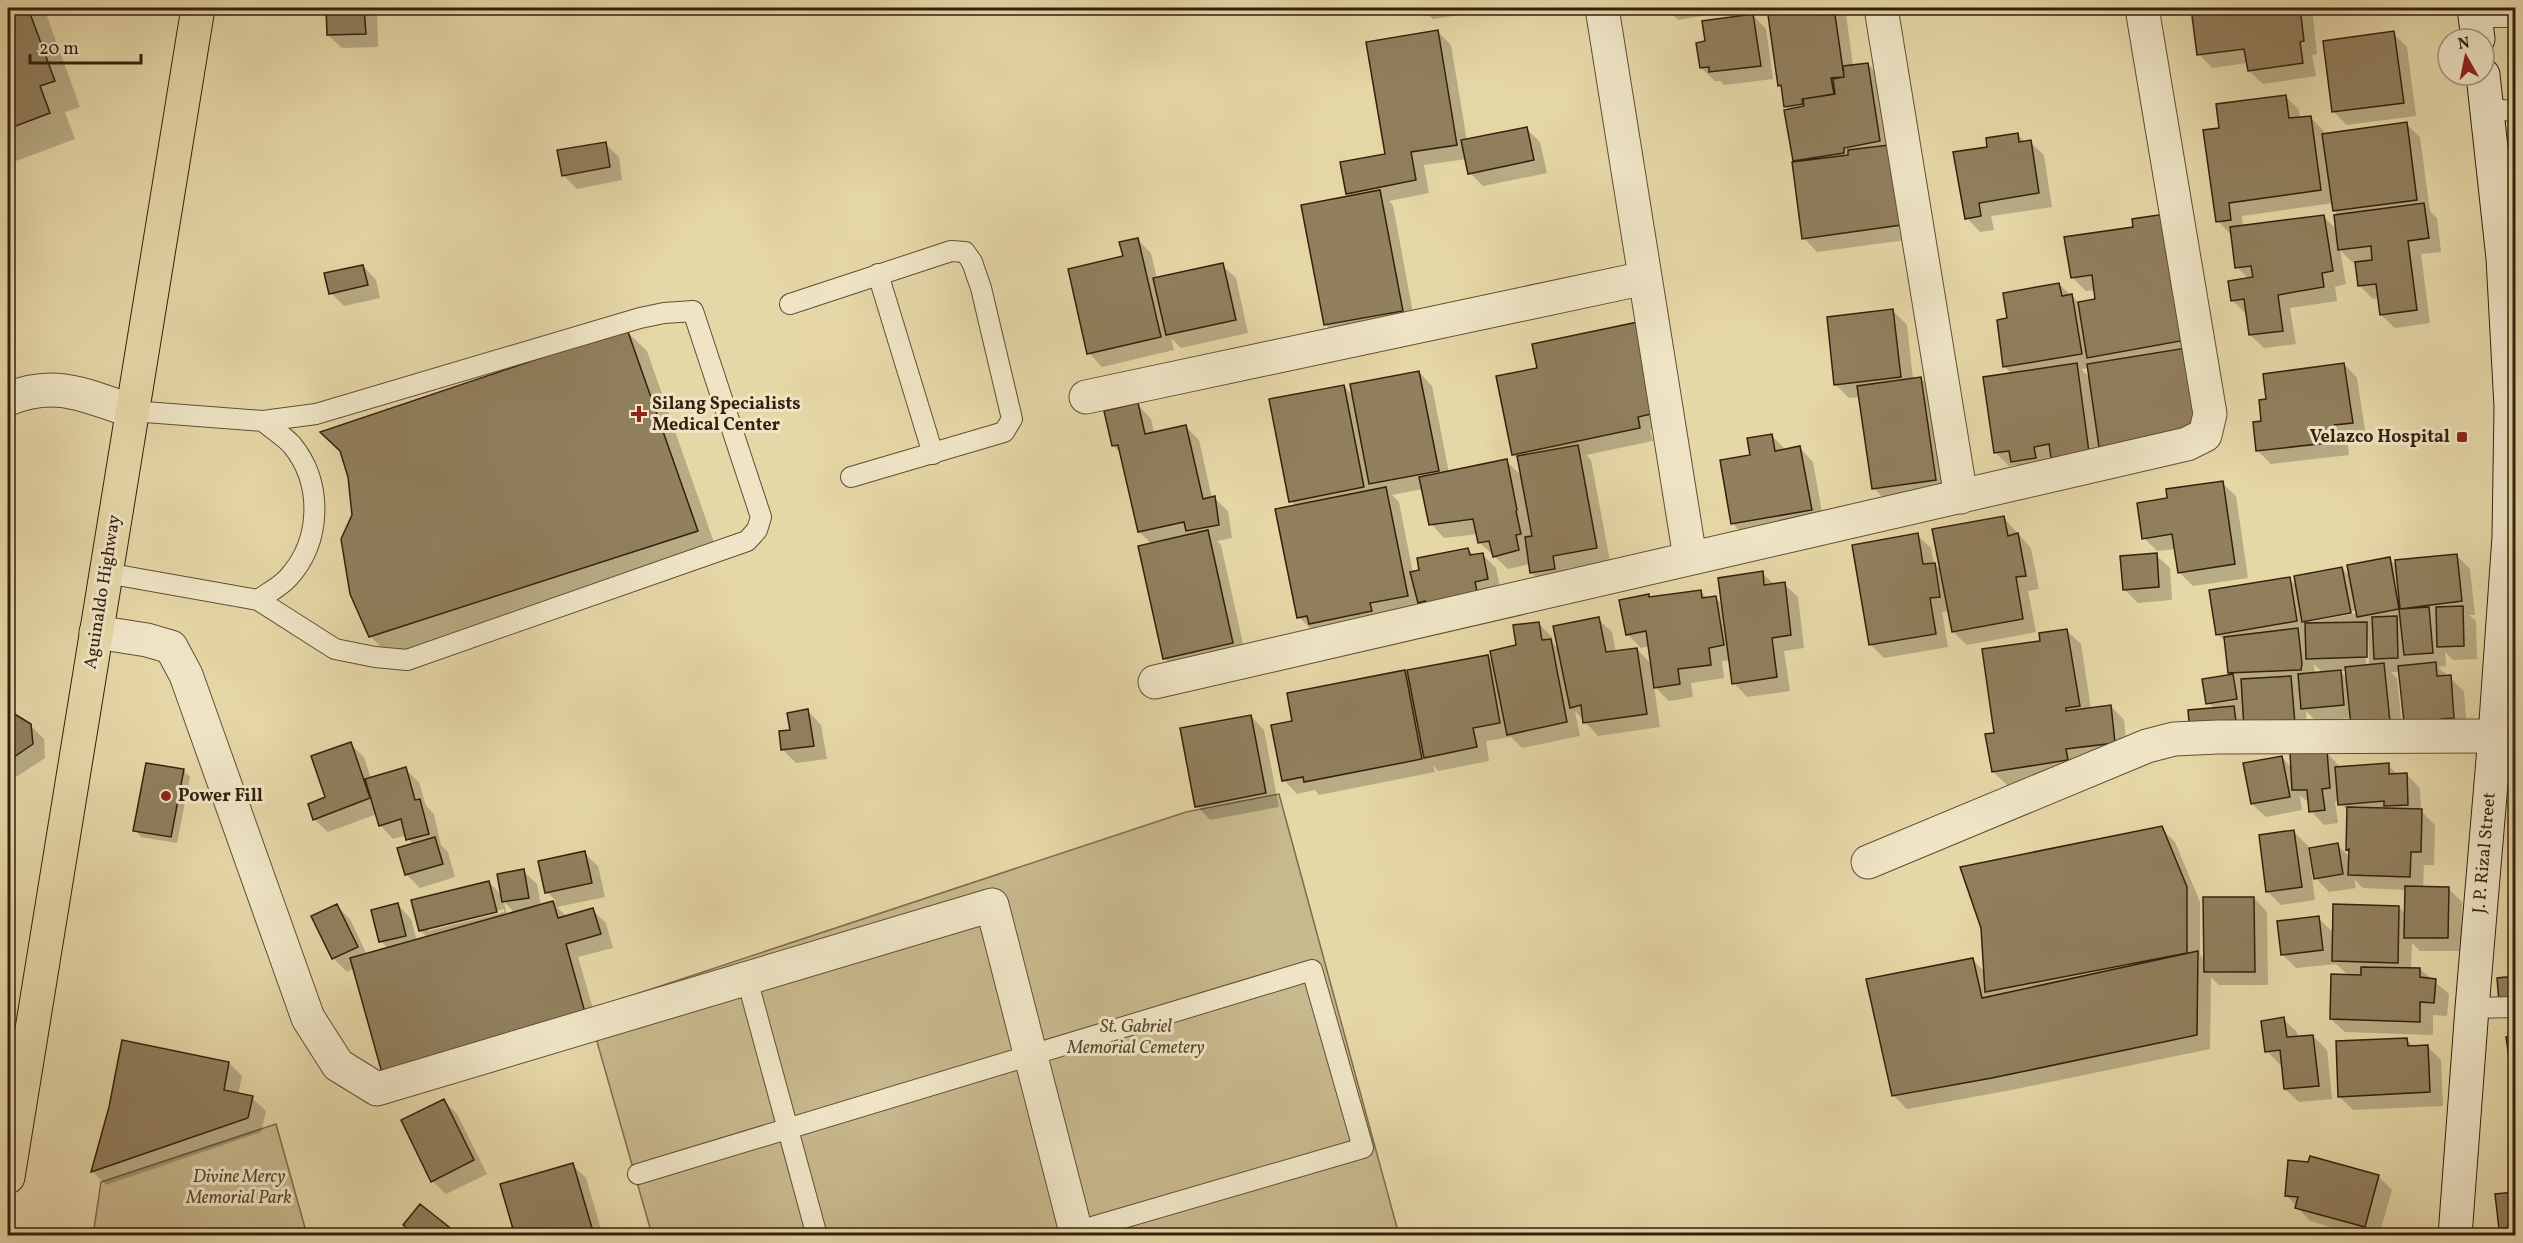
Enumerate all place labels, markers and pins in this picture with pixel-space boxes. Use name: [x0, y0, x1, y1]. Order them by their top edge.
place label: Silang Specialists Medical Center: [652, 392, 801, 438]
marker: Silang Specialists Medical Center: [630, 405, 648, 423]
place label: Velazco Hospital: [2310, 425, 2450, 450]
marker: Velazco Hospital: [2455, 430, 2469, 444]
place label: Power Fill: [178, 784, 263, 809]
marker: Power Fill: [159, 789, 173, 803]

